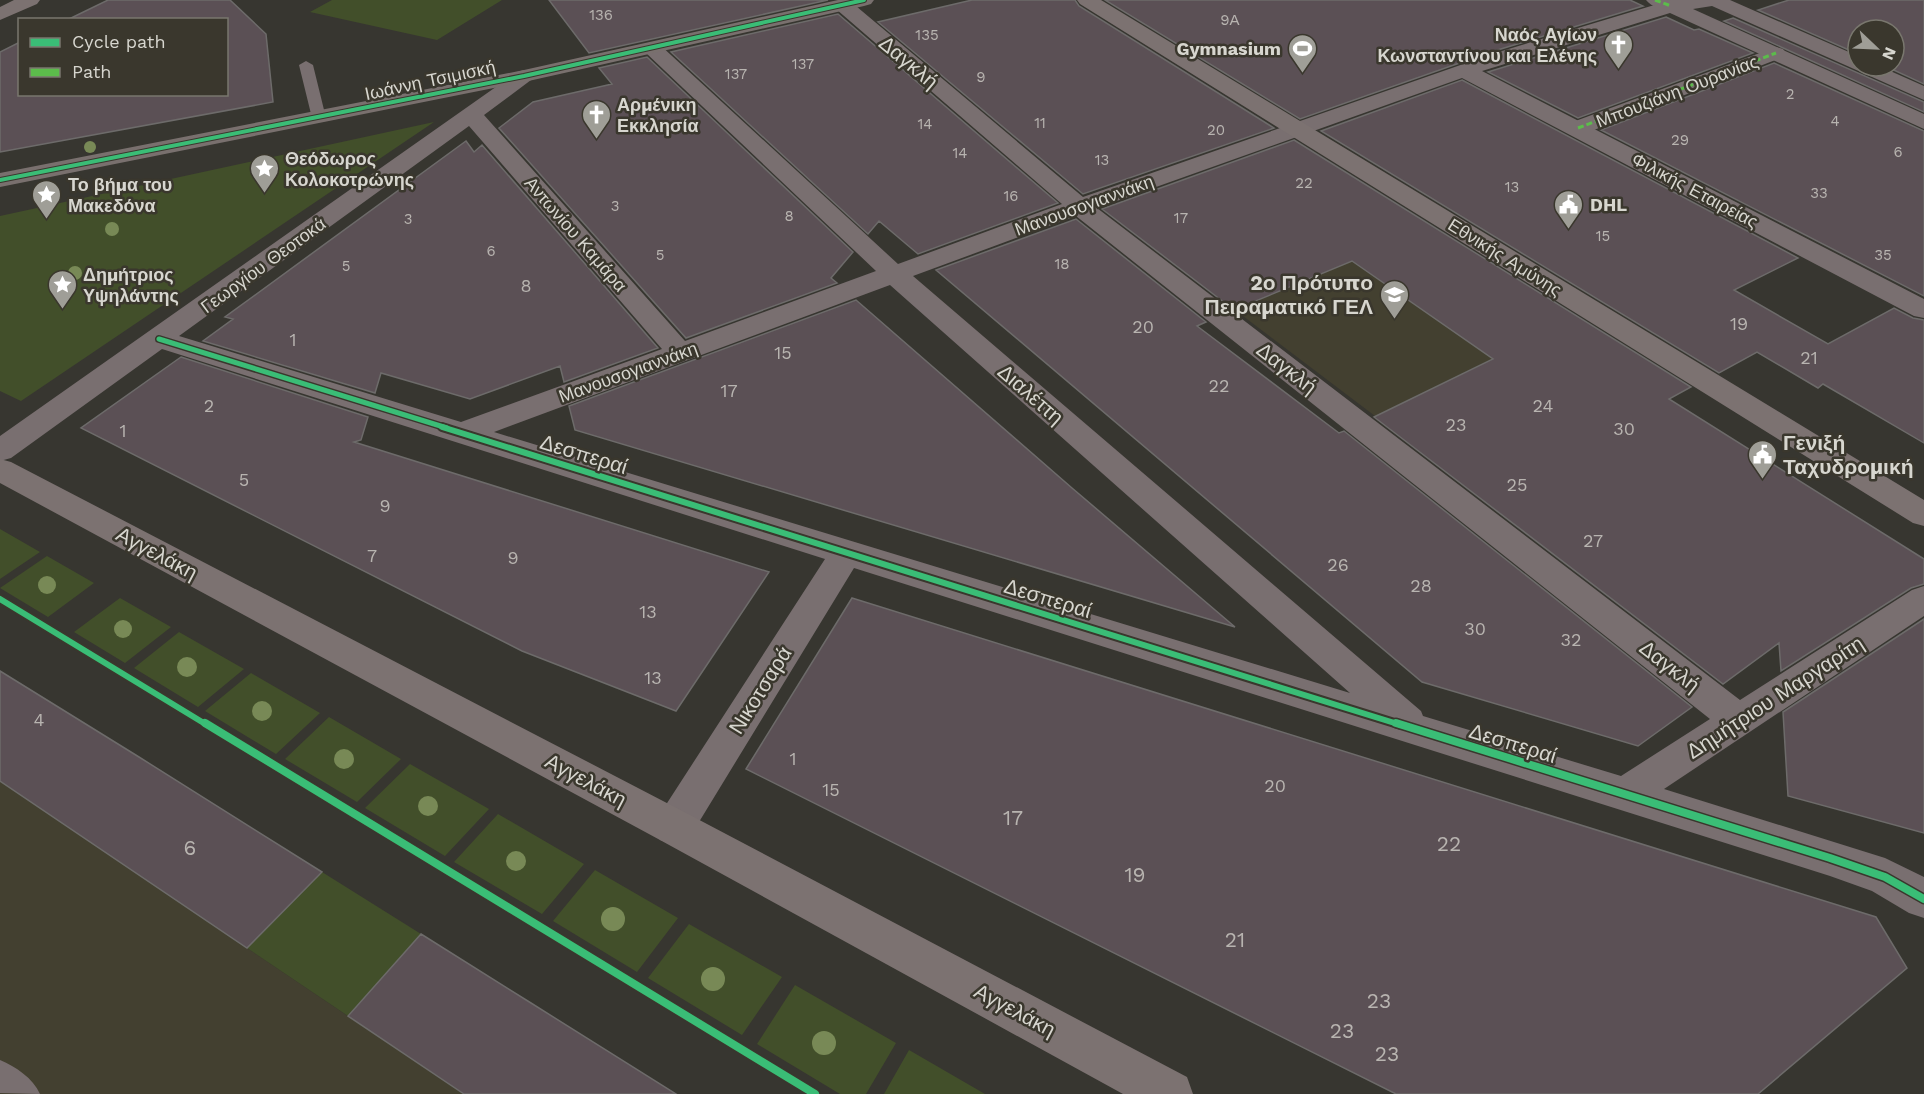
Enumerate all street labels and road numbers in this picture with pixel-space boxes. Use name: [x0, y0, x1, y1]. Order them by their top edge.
street label: Δαγκλή: [874, 30, 944, 94]
street label: Μπουζιάνη Ουρανίας: [1593, 50, 1761, 132]
street label: Ιωάννη Τσιμισκή: [363, 56, 497, 104]
street label: Φιλικής Εταιρείας: [1628, 148, 1762, 232]
street label: Μανουσογιαννάκη: [1012, 170, 1156, 240]
street label: Αντωνίου Καμάρα: [521, 172, 631, 296]
street label: Γεωργίου Θεοτοκά: [197, 213, 329, 317]
street label: Εθνικής Αμύνης: [1444, 214, 1566, 300]
street label: Μανουσογιαννάκη: [556, 337, 700, 407]
street label: Δαγκλή: [1252, 337, 1322, 399]
street label: Διαλέττη: [993, 359, 1069, 429]
street label: Δεσπεραί: [537, 429, 631, 479]
street label: Αγγελάκη: [112, 521, 202, 585]
street label: Δεσπεραί: [1001, 573, 1095, 623]
street label: Δημήτριου Μαργαρίτη: [1682, 630, 1868, 764]
street label: Δαγκλή: [1635, 635, 1705, 697]
street label: Νικοτσαρά: [723, 642, 797, 738]
street label: Δεσπεραί: [1466, 718, 1560, 768]
street label: Αγγελάκη: [541, 748, 631, 812]
street label: Αγγελάκη: [970, 978, 1060, 1042]

